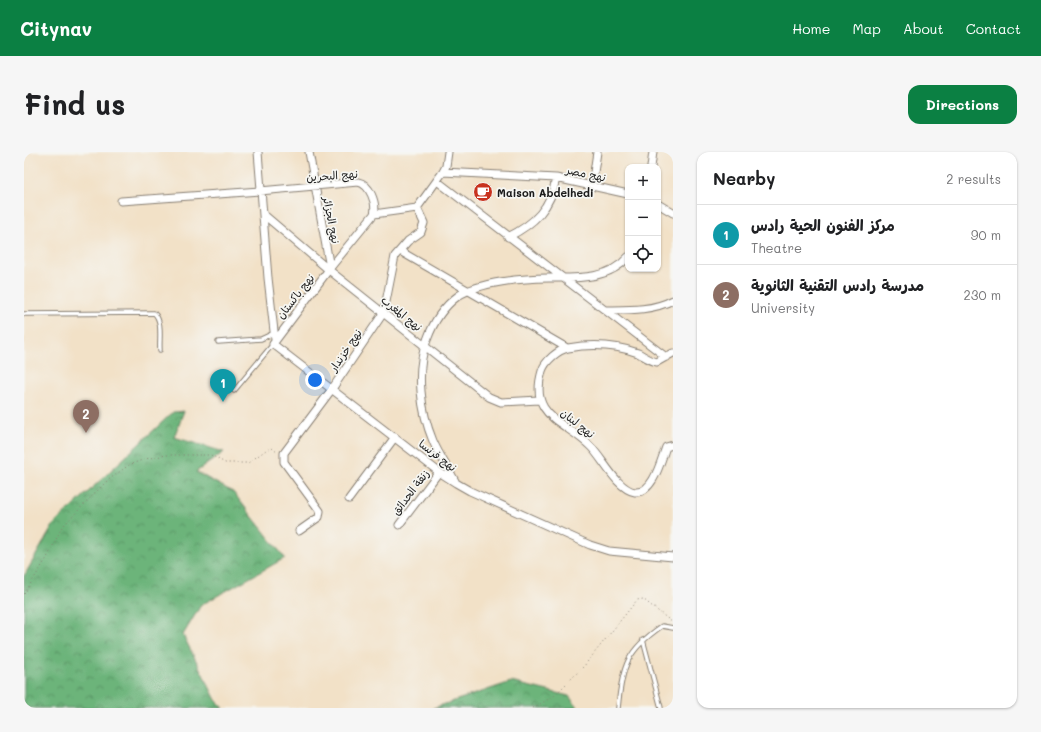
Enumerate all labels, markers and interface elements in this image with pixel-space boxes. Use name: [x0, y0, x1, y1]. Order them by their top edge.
text: Citynav: [20, 16, 92, 41]
text: Home: [792, 19, 830, 38]
text: Map: [852, 19, 881, 38]
text: About: [903, 19, 944, 38]
text: Contact: [966, 19, 1021, 38]
button: Directions: [908, 85, 1017, 124]
text: Find us: [24, 86, 125, 122]
street label: نهج مصر: [563, 161, 607, 186]
map controls: [625, 164, 661, 272]
button: +: [625, 164, 661, 200]
street label: نهج البحرين: [306, 166, 358, 185]
text: Nearby: [713, 167, 775, 189]
text: 2 results: [946, 170, 1001, 187]
cafe icon: Maison Abdelhedi: [472, 181, 494, 203]
place label: Maison Abdelhedi: [497, 185, 594, 200]
street label: نهج الجزائر: [319, 194, 344, 245]
button: −: [625, 200, 661, 236]
text: مركز الفنون الحية رادس: [751, 215, 895, 235]
text: 1: [723, 226, 729, 243]
text: 90 m: [971, 226, 1001, 243]
button: locate: [625, 236, 661, 272]
text: Theatre: [751, 239, 802, 256]
street label: نهج باكستان: [273, 270, 318, 322]
text: مدرسة رادس التقنية الثانوية: [751, 275, 924, 295]
text: 2: [722, 286, 730, 303]
text: 230 m: [964, 286, 1001, 303]
street label: نهج المغرب: [378, 292, 426, 335]
text: University: [751, 299, 815, 316]
street label: نهج خزندار: [325, 326, 366, 376]
pin: 1: [210, 369, 236, 402]
your location: [305, 370, 325, 390]
pin: 2: [73, 400, 99, 433]
street label: نهج لبنان: [557, 405, 598, 442]
street label: نهج فرنسا: [415, 436, 460, 475]
street label: زنقة الحدائق: [388, 466, 432, 518]

